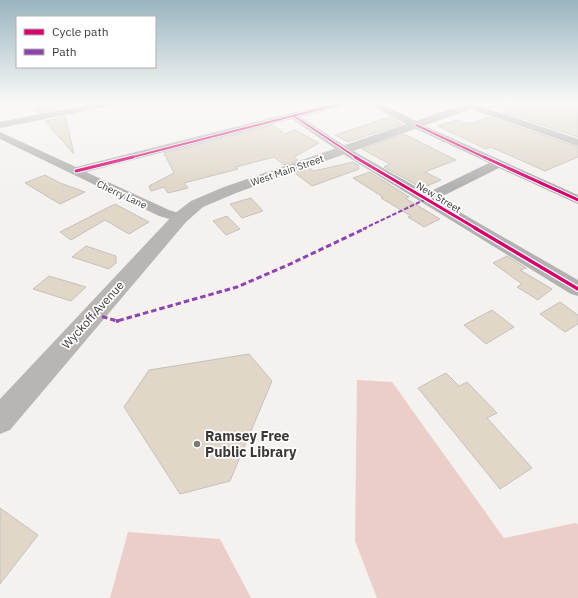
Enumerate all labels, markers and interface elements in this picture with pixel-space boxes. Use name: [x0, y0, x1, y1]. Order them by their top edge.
legend: [16, 16, 156, 68]
text: Cycle path: [52, 24, 109, 39]
text: Path: [52, 44, 77, 59]
street label: West Main Street: [249, 152, 326, 189]
street label: Cherry Lane: [95, 177, 149, 212]
street label: New Street: [414, 179, 464, 216]
street label: Wyckoff Avenue: [58, 277, 127, 352]
place label: Ramsey Free Public Library: [205, 427, 297, 461]
marker: Ramsey Free Public Library: [192, 439, 202, 449]

